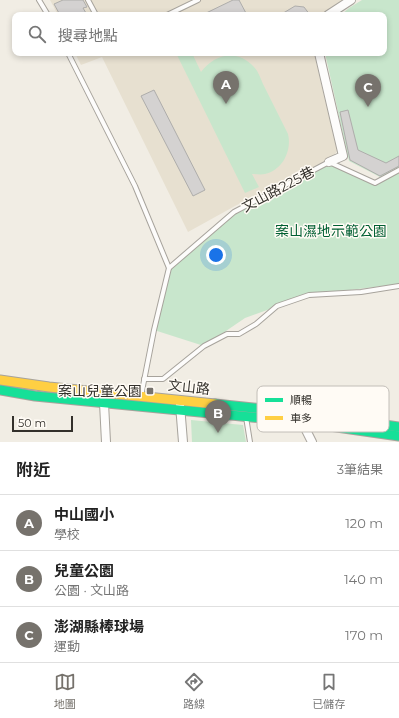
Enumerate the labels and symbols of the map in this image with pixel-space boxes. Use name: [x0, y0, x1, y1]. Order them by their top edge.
pin: A: [213, 71, 239, 104]
pin: C: [355, 74, 381, 107]
street label: 文山路225巷: [239, 162, 317, 216]
park label: 案山濕地示範公園: [275, 222, 387, 240]
your location: [206, 245, 226, 265]
street label: 文山路: [167, 376, 211, 398]
place label: 案山兒童公園: [58, 382, 142, 400]
marker: 案山兒童公園: [145, 386, 155, 396]
legend: [257, 386, 389, 432]
text: 順暢: [290, 393, 312, 407]
pin: B: [205, 400, 231, 433]
text: 車多: [290, 411, 312, 425]
scale bar: [12, 414, 73, 433]

